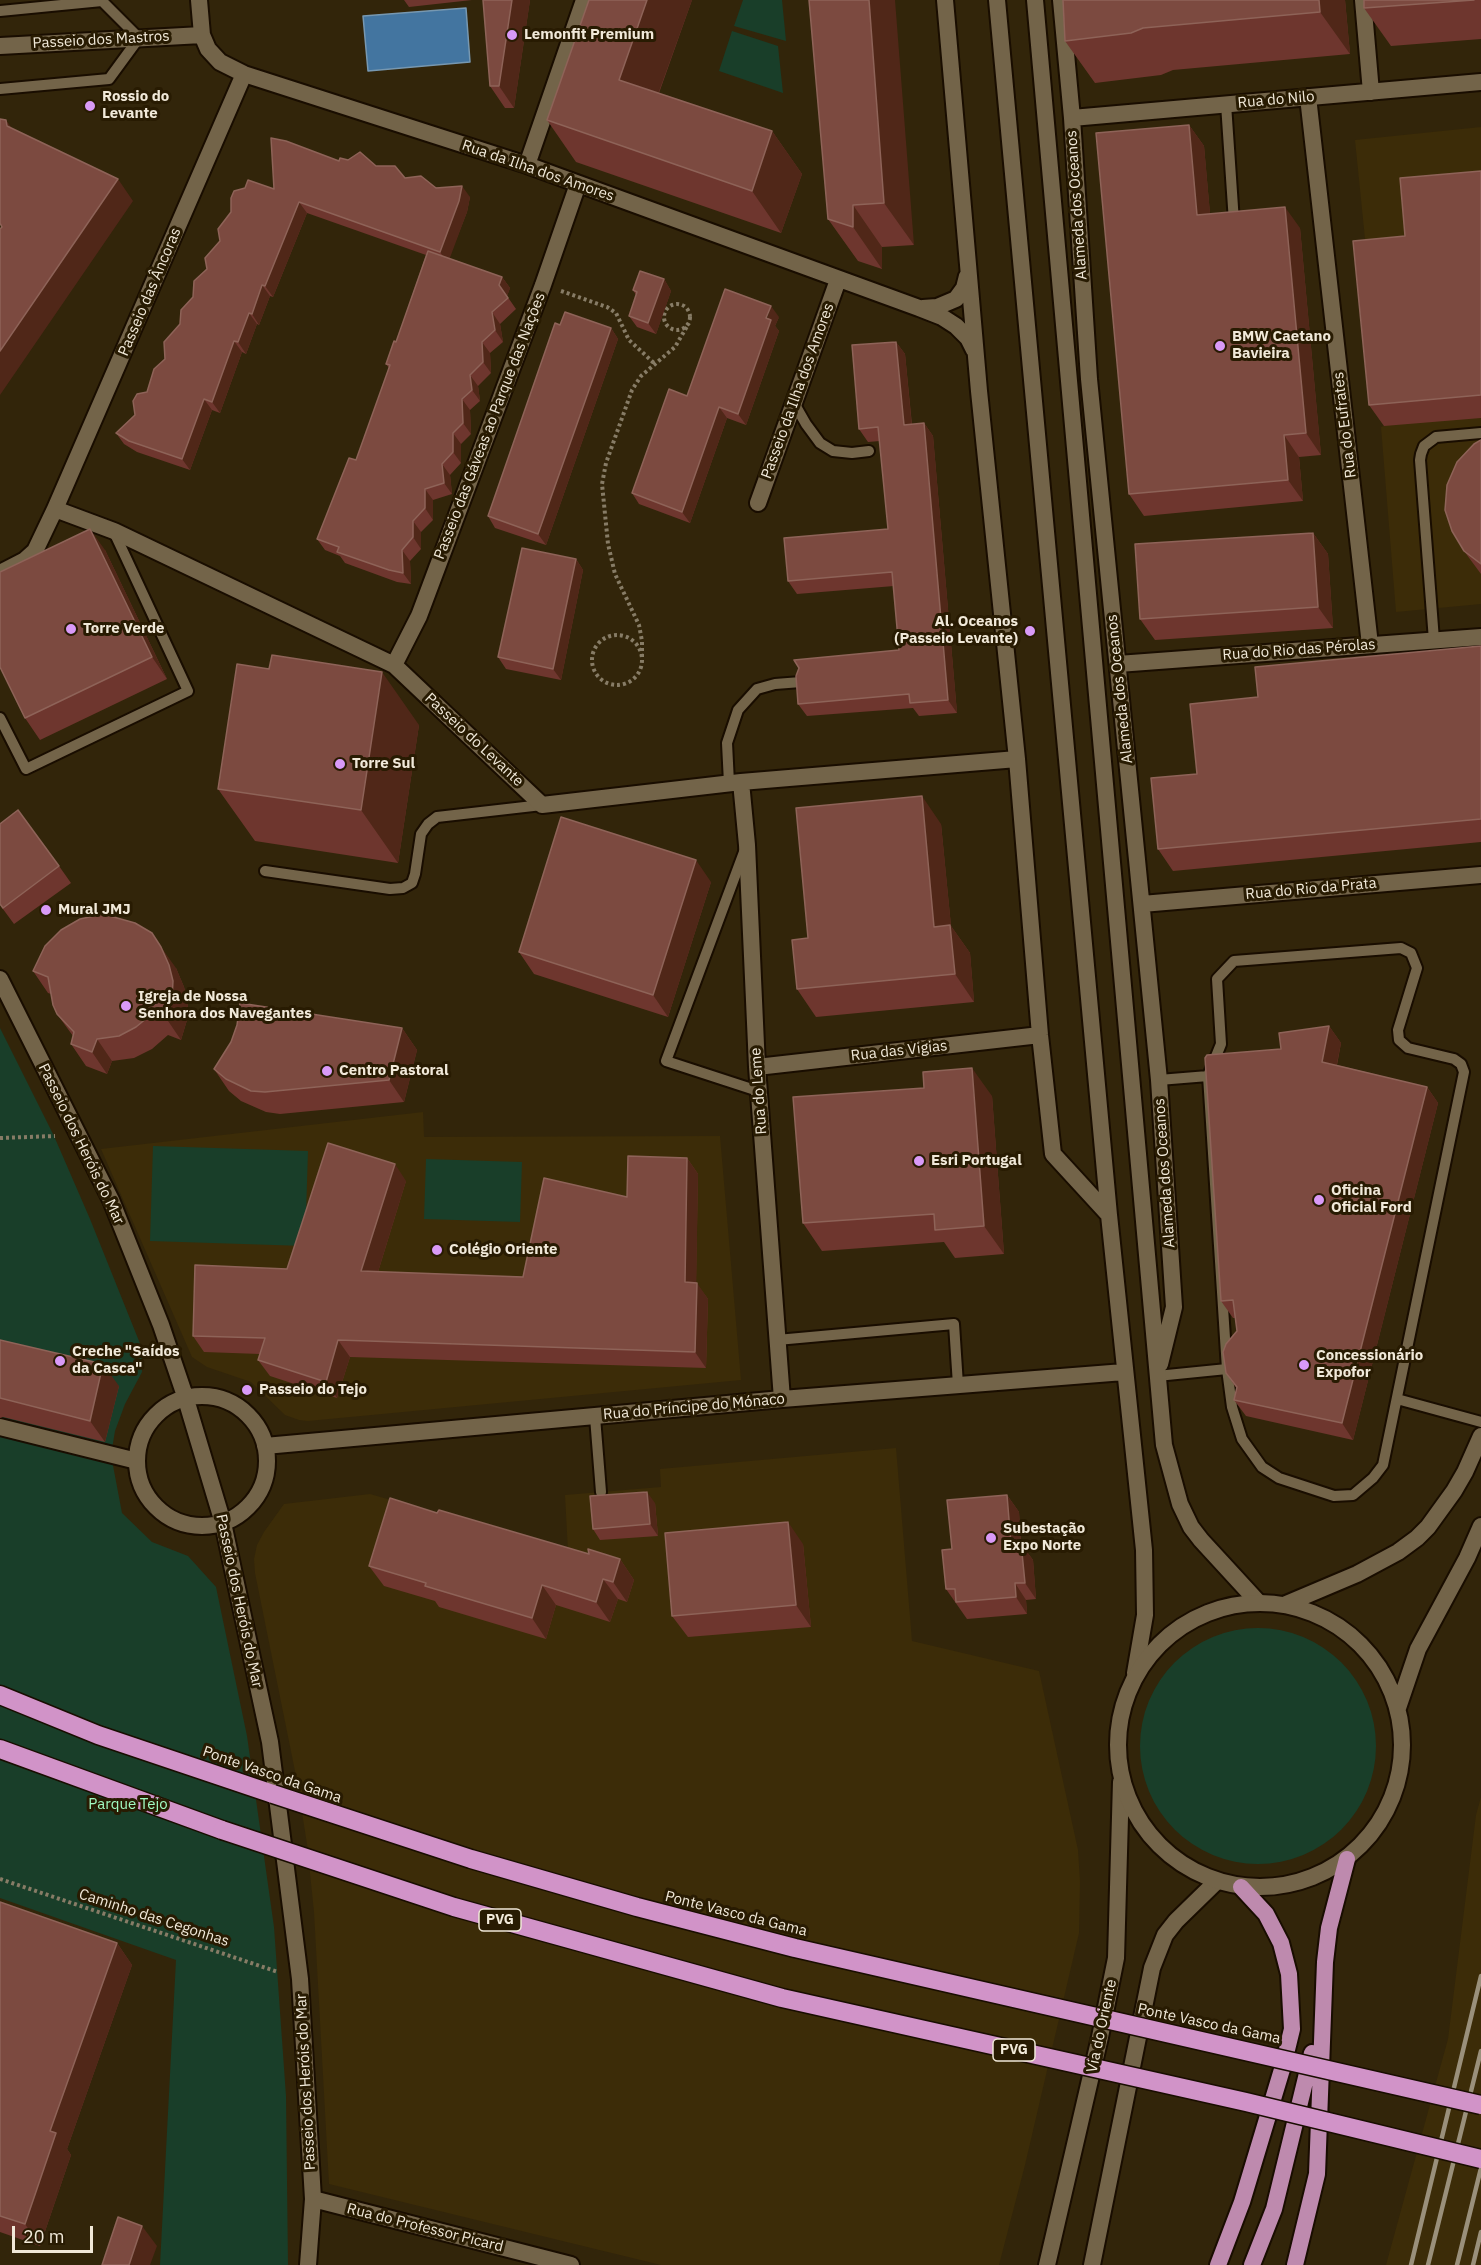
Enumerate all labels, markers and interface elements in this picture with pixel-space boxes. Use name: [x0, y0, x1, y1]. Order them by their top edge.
place label: Lemonfit Premium: [524, 26, 654, 44]
street label: Passeio dos Mastros: [32, 27, 170, 53]
marker: Lemonfit Premium: [505, 28, 519, 42]
place label: Rossio do Levante: [102, 88, 169, 123]
street label: Rua do Nilo: [1237, 88, 1315, 112]
marker: Rossio do Levante: [83, 99, 97, 113]
street label: Alameda dos Oceanos: [1063, 130, 1091, 280]
street label: Rua da Ilha dos Amores: [459, 136, 617, 206]
street label: Passeio das Âncoras: [115, 225, 185, 359]
street label: Passeio das Gáveas ao Parque das Nações: [431, 290, 549, 562]
street label: Passeio da Ilha dos Amores: [758, 301, 838, 481]
place label: BMW Caetano Bavieira: [1232, 328, 1331, 363]
marker: BMW Caetano Bavieira: [1213, 339, 1227, 353]
street label: Rua do Eufrates: [1330, 371, 1360, 479]
place label: Al. Oceanos (Passeio Levante): [894, 613, 1018, 648]
street label: Alameda dos Oceanos: [1103, 614, 1137, 764]
place label: Torre Verde: [83, 620, 164, 638]
marker: Torre Verde: [64, 622, 78, 636]
marker: Al. Oceanos (Passeio Levante): [1023, 624, 1037, 638]
street label: Rua do Rio das Pérolas: [1222, 636, 1376, 664]
street label: Passeio do Levante: [421, 690, 527, 790]
place label: Torre Sul: [352, 755, 415, 773]
marker: Torre Sul: [333, 757, 347, 771]
street label: Rua do Rio da Prata: [1245, 874, 1377, 904]
place label: Mural JMJ: [58, 901, 131, 919]
marker: Mural JMJ: [39, 903, 53, 917]
place label: Igreja de Nossa Senhora dos Navegantes: [138, 988, 312, 1023]
marker: Igreja de Nossa Senhora dos Navegantes: [119, 999, 133, 1013]
street label: Rua das Vigias: [850, 1037, 948, 1065]
street label: Rua do Leme: [747, 1047, 771, 1135]
street label: Passeio dos Heróis do Mar: [34, 1061, 128, 1227]
place label: Centro Pastoral: [339, 1062, 449, 1080]
marker: Centro Pastoral: [320, 1064, 334, 1078]
street label: Alameda dos Oceanos: [1151, 1098, 1179, 1248]
place label: Esri Portugal: [931, 1152, 1022, 1170]
marker: Esri Portugal: [912, 1154, 926, 1168]
place label: Oficina Oficial Ford: [1331, 1182, 1412, 1217]
marker: Oficina Oficial Ford: [1312, 1193, 1326, 1207]
place label: Colégio Oriente: [449, 1241, 557, 1259]
marker: Colégio Oriente: [430, 1243, 444, 1257]
place label: Creche "Saídos da Casca": [72, 1343, 180, 1378]
place label: Concessionário Expofor: [1316, 1347, 1423, 1382]
marker: Creche "Saídos da Casca": [53, 1354, 67, 1368]
marker: Concessionário Expofor: [1297, 1358, 1311, 1372]
place label: Passeio do Tejo: [259, 1381, 367, 1399]
marker: Passeio do Tejo: [240, 1383, 254, 1397]
street label: Rua do Príncipe do Mónaco: [602, 1390, 786, 1424]
street label: Passeio dos Heróis do Mar: [212, 1513, 266, 1689]
place label: Subestação Expo Norte: [1003, 1520, 1085, 1555]
marker: Subestação Expo Norte: [984, 1531, 998, 1545]
street label: Ponte Vasco da Gama: [200, 1743, 344, 1807]
park label: Parque Tejo: [88, 1796, 168, 1814]
street label: Caminho das Cegonhas: [77, 1885, 231, 1951]
street label: Ponte Vasco da Gama: [663, 1888, 809, 1940]
road number: PVG: [479, 1909, 521, 1931]
street label: Via do Oriente: [1083, 1978, 1121, 2074]
street label: Passeio dos Heróis do Mar: [292, 1993, 320, 2171]
street label: Ponte Vasco da Gama: [1136, 2000, 1282, 2048]
road number: PVG: [993, 2039, 1035, 2061]
street label: Rua do Professor Picard: [345, 2200, 505, 2256]
scale bar: [15, 2214, 96, 2252]
text: 20 m: [23, 2225, 65, 2248]

